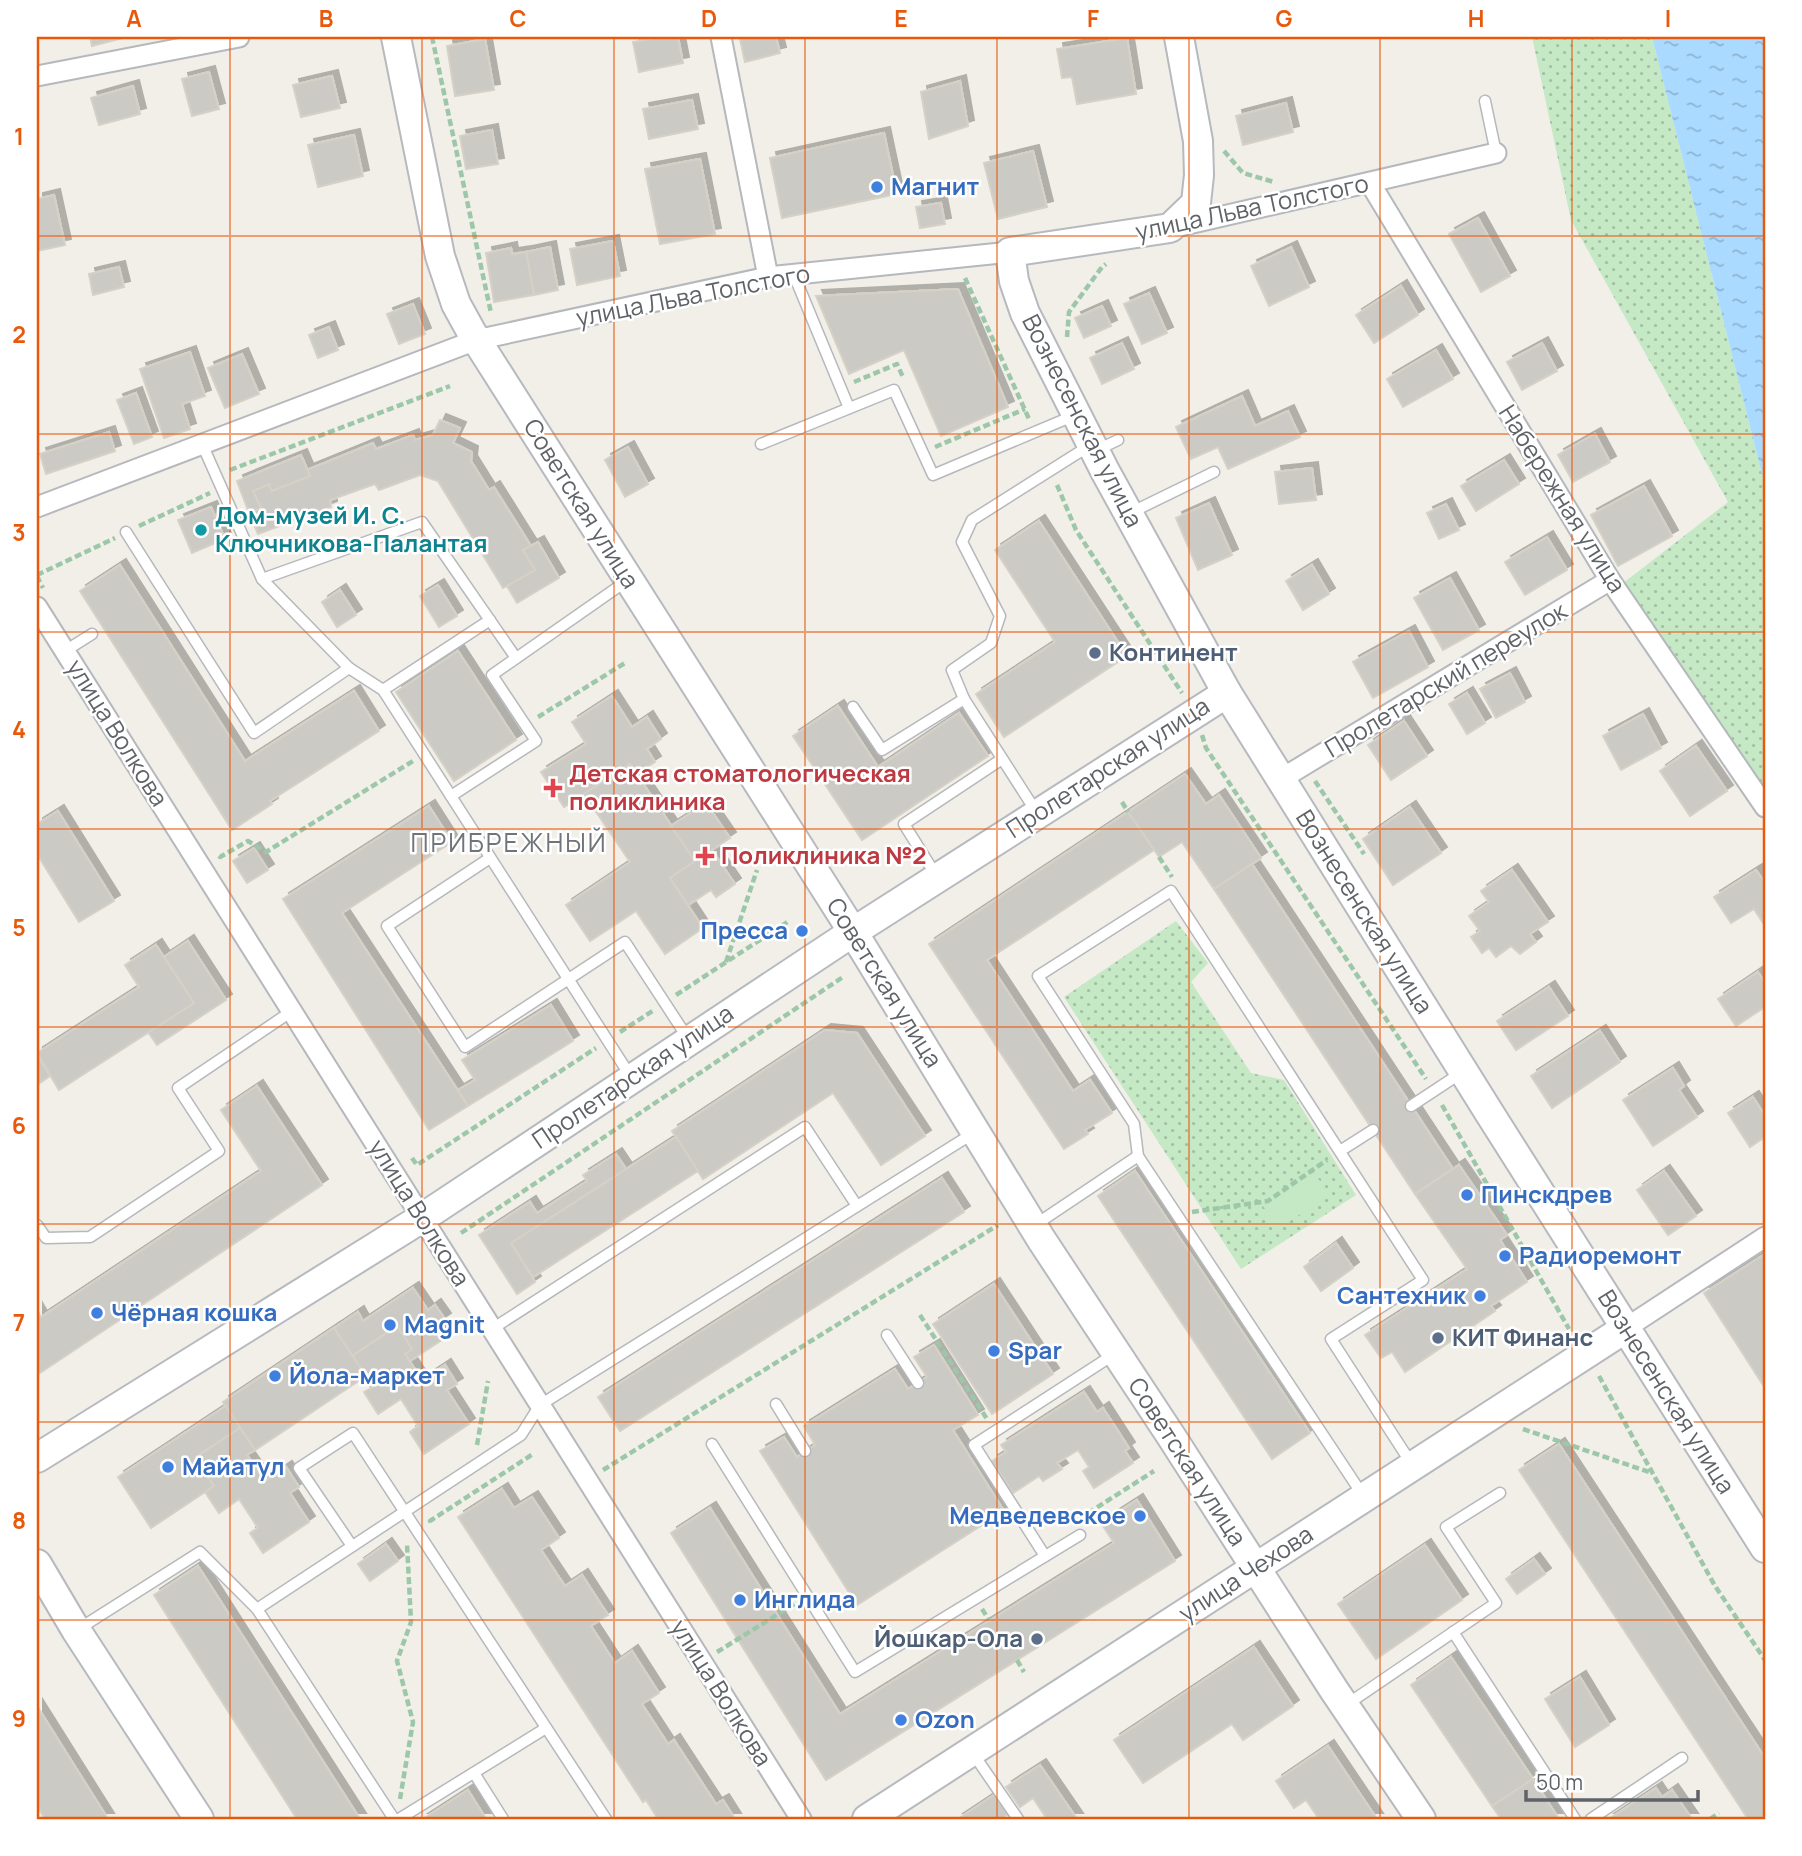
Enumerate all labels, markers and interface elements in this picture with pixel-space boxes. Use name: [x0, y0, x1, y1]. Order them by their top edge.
text: A: [126, 2, 142, 34]
text: B: [319, 2, 333, 34]
text: C: [510, 2, 527, 34]
text: D: [701, 2, 717, 34]
text: E: [894, 2, 908, 34]
text: F: [1087, 2, 1099, 34]
text: G: [1276, 2, 1293, 34]
text: H: [1468, 2, 1484, 34]
text: I: [1665, 2, 1671, 34]
text: 1: [14, 120, 24, 152]
street label: улица Льва Толстого: [1132, 166, 1371, 247]
place label: Магнит: [891, 169, 979, 202]
marker: Магнит: [869, 179, 885, 195]
street label: улица Льва Толстого: [573, 256, 812, 333]
street label: Вознесенская улица: [1015, 308, 1151, 532]
text: 2: [12, 318, 26, 350]
street label: Набережная улица: [1492, 398, 1634, 598]
street label: Советская улица: [517, 412, 648, 594]
place label: Дом-музей И. С. Ключникова-Палантая: [215, 498, 487, 559]
text: 3: [12, 516, 26, 548]
marker: Дом-музей И. С. Ключникова-Палантая: [193, 522, 209, 538]
street label: Пролетарский переулок: [1318, 593, 1573, 764]
place label: Континент: [1109, 635, 1238, 668]
marker: Континент: [1087, 645, 1103, 661]
street label: улица Волкова: [60, 652, 177, 812]
street label: Пролетарская улица: [999, 689, 1215, 845]
text: 4: [12, 713, 26, 745]
place label: Детская стоматологическая поликлиника: [569, 756, 911, 817]
marker: Детская стоматологическая поликлиника: [543, 778, 563, 798]
street label: Вознесенская улица: [1289, 803, 1442, 1020]
district label: ПРИБРЕЖНЫЙ: [411, 824, 607, 860]
place label: Поликлиника №2: [721, 838, 927, 871]
marker: Поликлиника №2: [695, 846, 715, 866]
street label: Советская улица: [820, 891, 951, 1073]
text: 5: [12, 911, 26, 943]
place label: Пресса: [701, 913, 788, 946]
marker: Пресса: [794, 923, 810, 939]
street label: Пролетарская улица: [525, 996, 739, 1155]
text: 6: [12, 1109, 26, 1141]
street label: улица Волкова: [362, 1132, 479, 1292]
place label: Пинскдрев: [1481, 1177, 1612, 1210]
marker: Пинскдрев: [1459, 1187, 1475, 1203]
place label: Радиоремонт: [1519, 1238, 1682, 1271]
marker: Радиоремонт: [1497, 1248, 1513, 1264]
place label: Сантехник: [1337, 1278, 1467, 1311]
street label: Вознесенская улица: [1591, 1283, 1744, 1500]
marker: Сантехник: [1472, 1288, 1488, 1304]
place label: Чёрная кошка: [111, 1295, 277, 1328]
marker: Чёрная кошка: [89, 1305, 105, 1321]
text: 7: [13, 1306, 25, 1338]
place label: Magnit: [404, 1307, 485, 1340]
marker: Magnit: [382, 1317, 398, 1333]
place label: КИТ Финанс: [1452, 1320, 1593, 1353]
marker: КИТ Финанс: [1430, 1330, 1446, 1346]
place label: Spar: [1008, 1333, 1062, 1366]
marker: Spar: [986, 1343, 1002, 1359]
place label: Йола-маркет: [289, 1358, 445, 1391]
marker: Йола-маркет: [267, 1368, 283, 1384]
street label: Советская улица: [1121, 1371, 1255, 1552]
place label: Майатул: [182, 1449, 285, 1482]
marker: Майатул: [160, 1459, 176, 1475]
place label: Медведевское: [949, 1498, 1126, 1531]
text: 8: [12, 1504, 26, 1536]
marker: Медведевское: [1132, 1508, 1148, 1524]
street label: улица Чехова: [1172, 1517, 1319, 1629]
place label: Инглида: [754, 1582, 856, 1615]
marker: Инглида: [732, 1592, 748, 1608]
street label: улица Волкова: [664, 1612, 781, 1772]
place label: Йошкар-Ола: [874, 1621, 1023, 1654]
marker: Йошкар-Ола: [1029, 1631, 1045, 1647]
text: 9: [12, 1702, 26, 1734]
place label: Ozon: [915, 1702, 975, 1735]
marker: Ozon: [893, 1712, 909, 1728]
scale bar: [1526, 1758, 1697, 1802]
text: 50 m: [1536, 1768, 1583, 1796]

